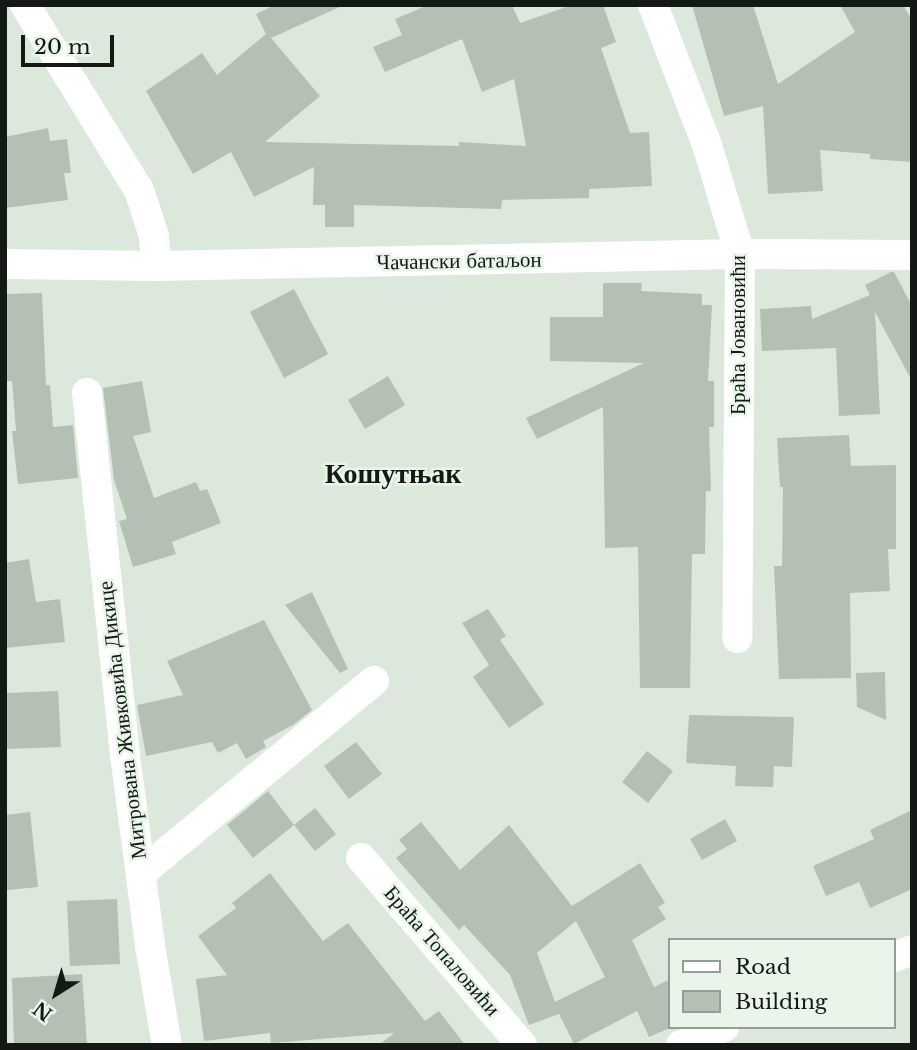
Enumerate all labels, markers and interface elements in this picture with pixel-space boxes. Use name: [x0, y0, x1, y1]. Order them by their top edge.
scale bar: [24, 21, 117, 65]
text: 20 m: [34, 34, 91, 60]
street label: Чачански батаљон: [376, 247, 542, 275]
street label: Браћа Јовановићи: [725, 255, 751, 415]
district label: Кошутњак: [325, 457, 461, 491]
street label: Митрована Живковића Дикице: [92, 579, 152, 861]
street label: Браћа Топаловићи: [379, 881, 505, 1021]
legend: [668, 938, 896, 1029]
text: Road: [735, 954, 791, 980]
north arrow: [21, 959, 91, 1029]
text: Building: [735, 989, 827, 1015]
text: N: [29, 997, 57, 1026]

